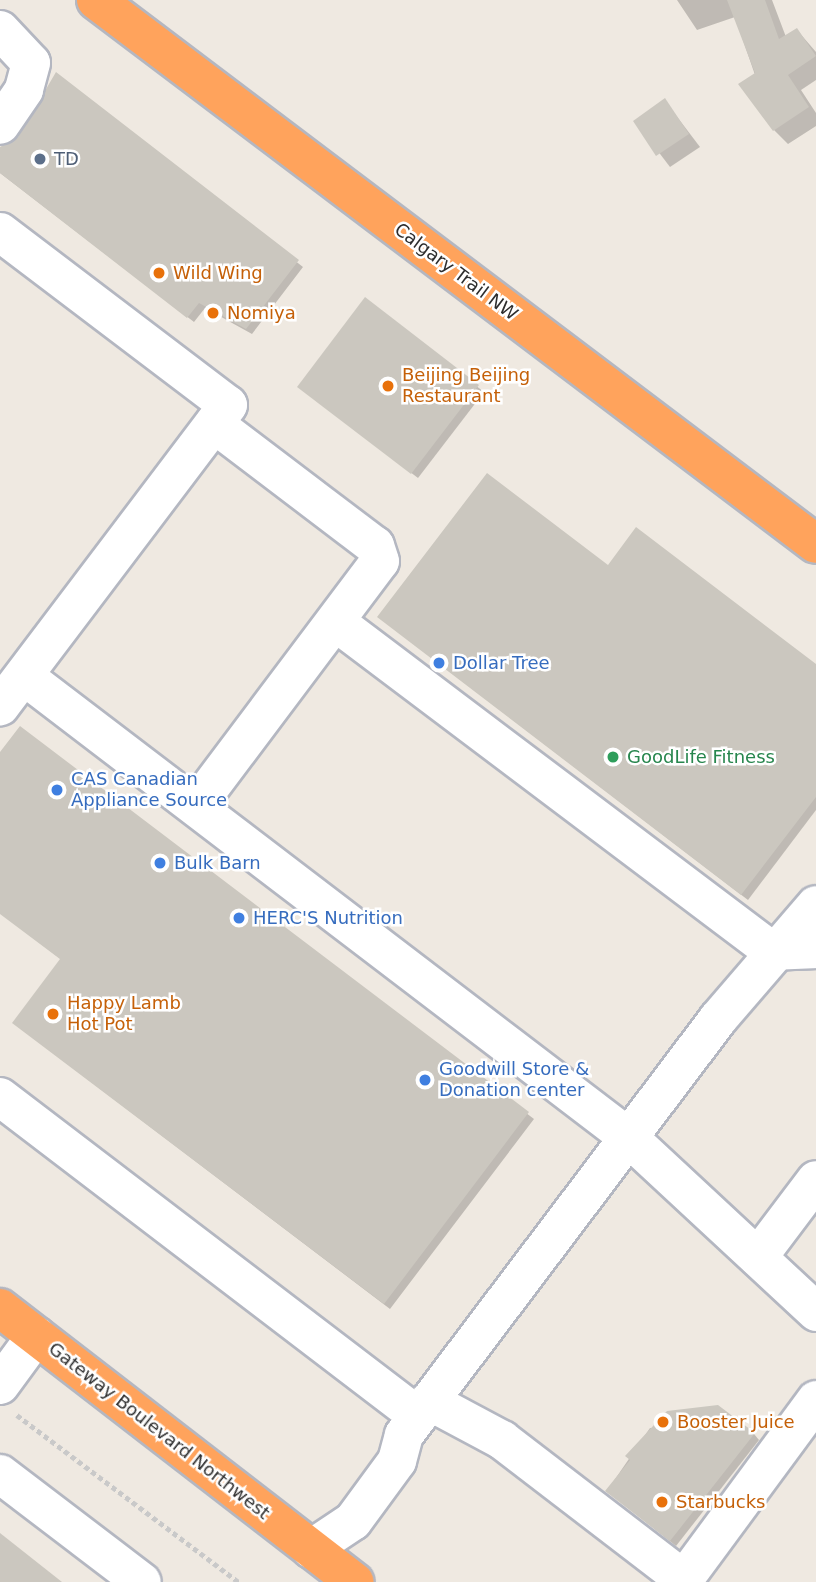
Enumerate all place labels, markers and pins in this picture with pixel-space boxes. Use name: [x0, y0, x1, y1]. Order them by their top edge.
place label: TD: [54, 148, 79, 170]
marker: TD: [32, 151, 48, 167]
place label: Wild Wing: [173, 262, 263, 284]
marker: Wild Wing: [151, 265, 167, 281]
place label: Nomiya: [227, 302, 296, 324]
marker: Nomiya: [205, 305, 221, 321]
place label: Beijing Beijing Restaurant: [402, 365, 530, 408]
marker: Beijing Beijing Restaurant: [380, 378, 396, 394]
place label: Dollar Tree: [453, 652, 550, 674]
marker: Dollar Tree: [431, 655, 447, 671]
place label: GoodLife Fitness: [627, 746, 775, 768]
marker: GoodLife Fitness: [605, 749, 621, 765]
place label: CAS Canadian Appliance Source: [71, 769, 227, 812]
marker: CAS Canadian Appliance Source: [49, 782, 65, 798]
place label: Bulk Barn: [174, 852, 261, 874]
marker: Bulk Barn: [152, 855, 168, 871]
place label: HERC'S Nutrition: [253, 907, 403, 929]
marker: HERC'S Nutrition: [231, 910, 247, 926]
place label: Happy Lamb Hot Pot: [67, 993, 181, 1036]
marker: Happy Lamb Hot Pot: [45, 1006, 61, 1022]
place label: Goodwill Store & Donation center: [439, 1059, 589, 1102]
marker: Goodwill Store & Donation center: [417, 1072, 433, 1088]
place label: Booster Juice: [677, 1411, 795, 1433]
marker: Booster Juice: [655, 1414, 671, 1430]
place label: Starbucks: [676, 1491, 765, 1513]
marker: Starbucks: [654, 1494, 670, 1510]

